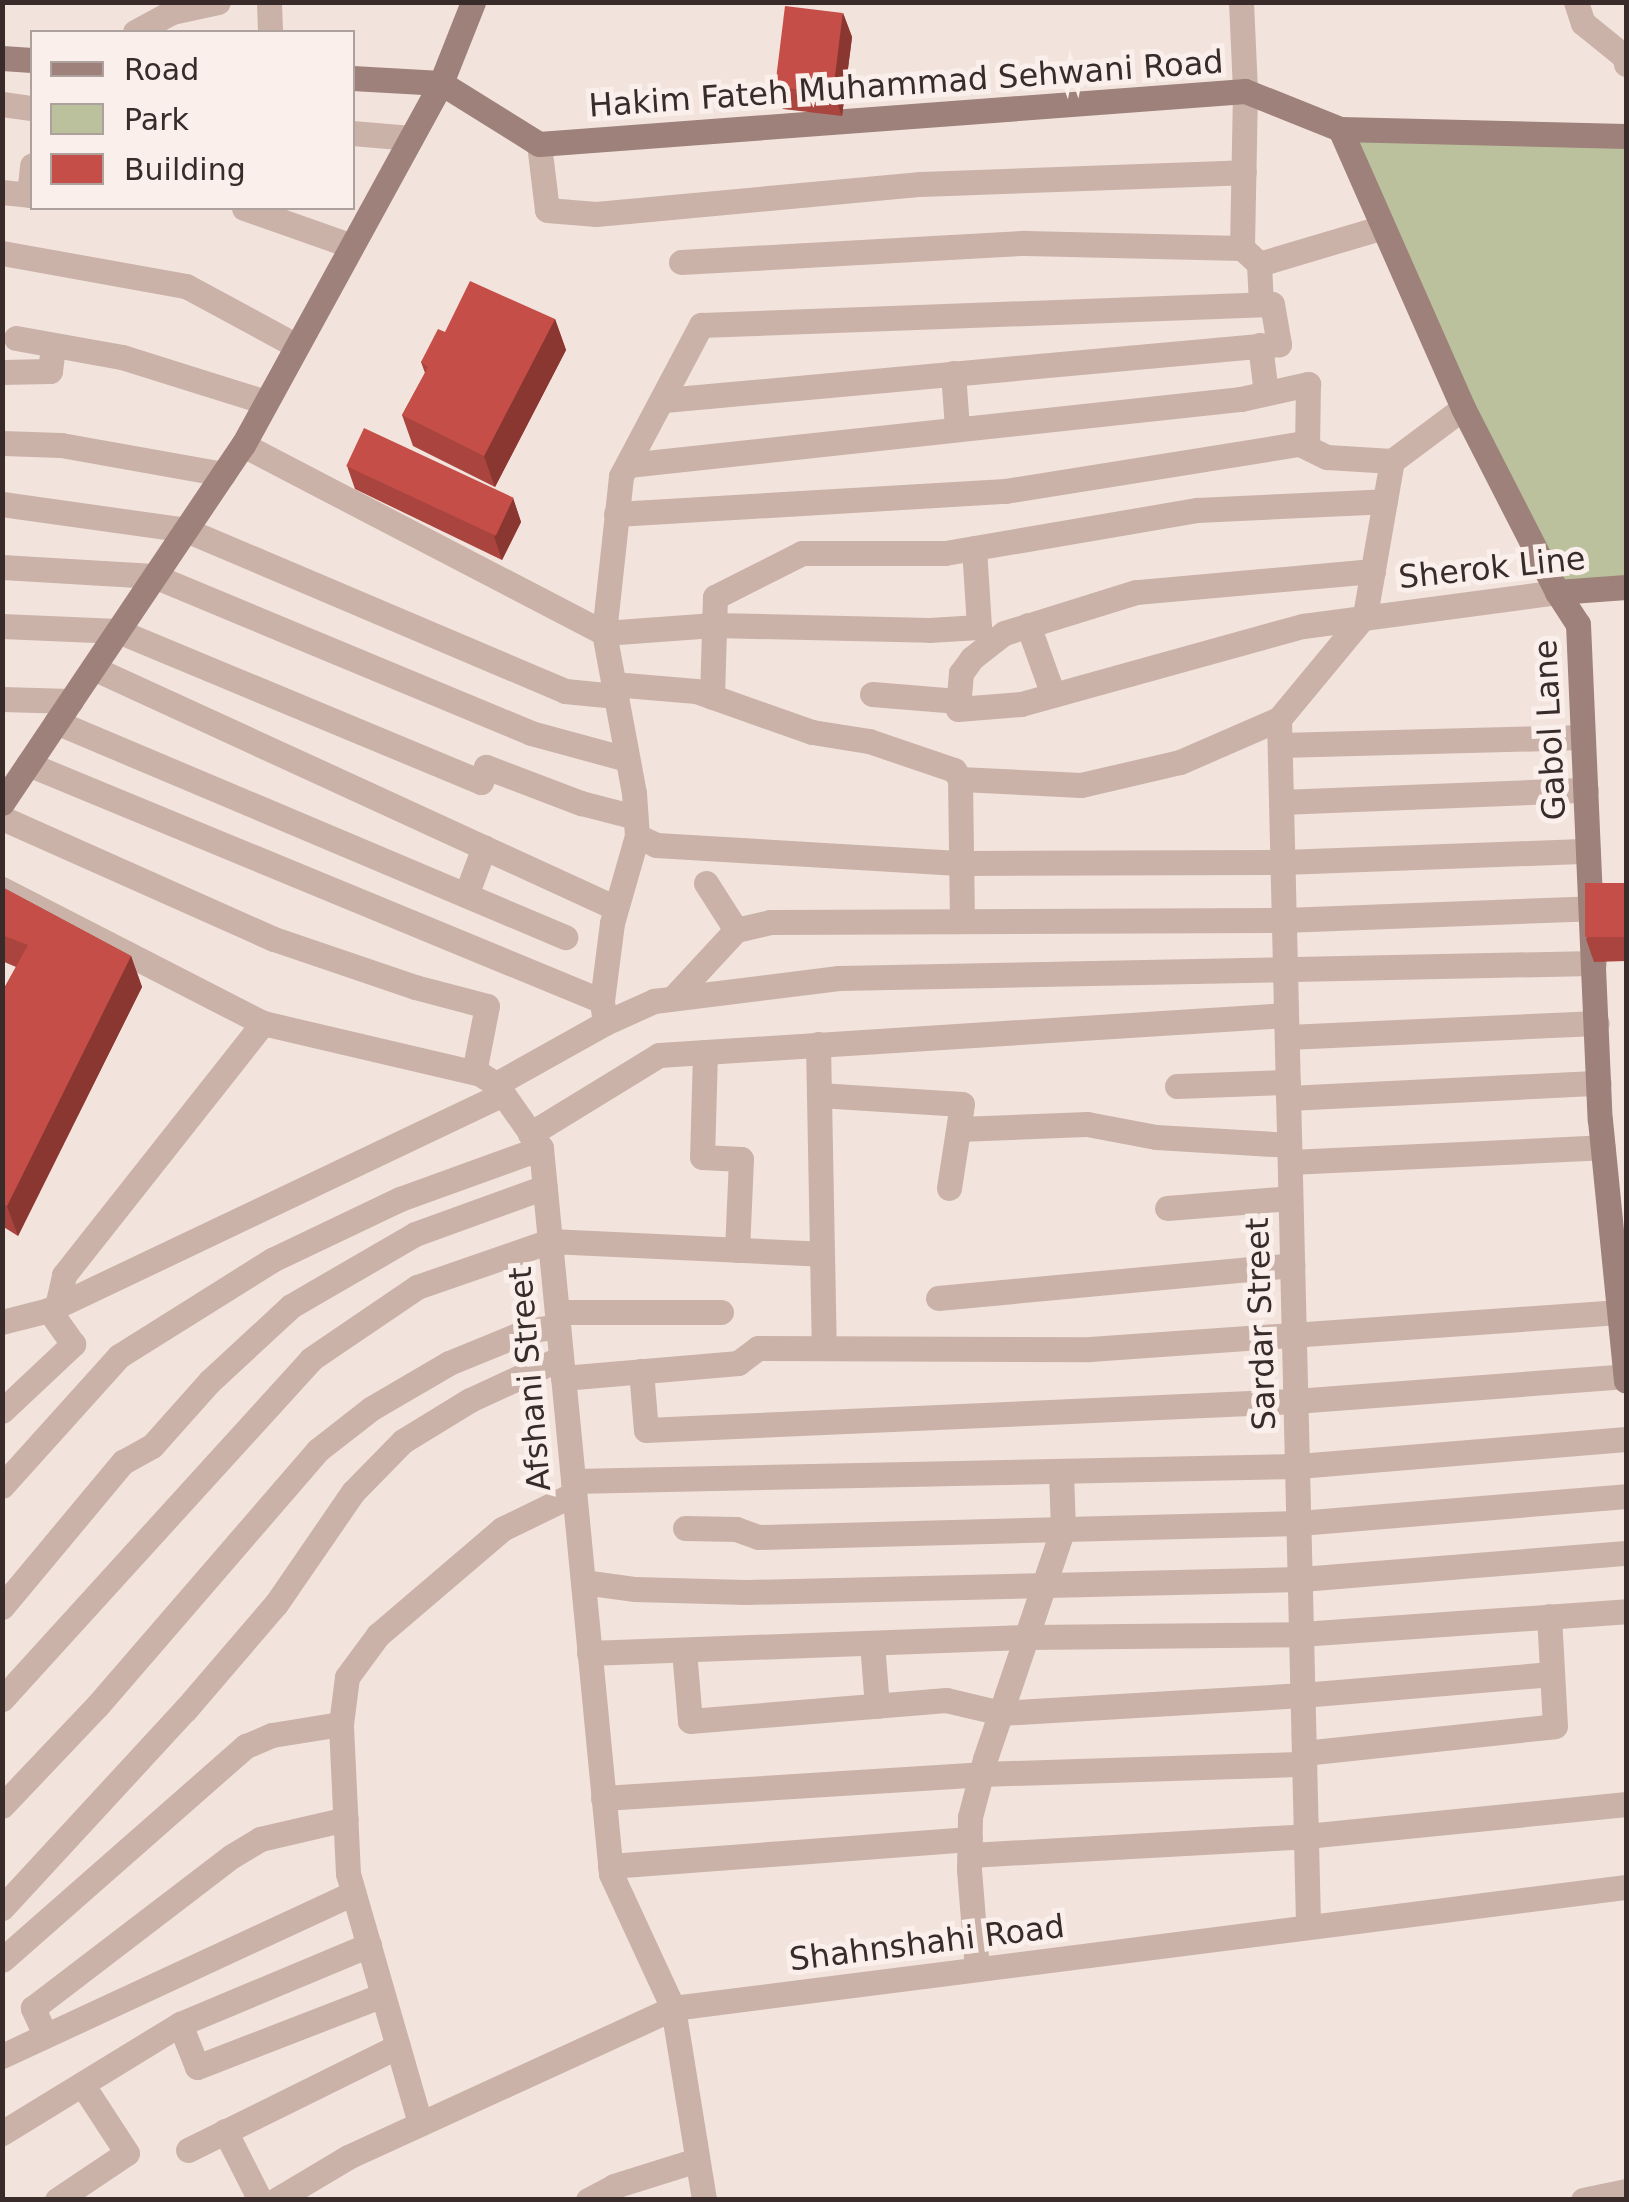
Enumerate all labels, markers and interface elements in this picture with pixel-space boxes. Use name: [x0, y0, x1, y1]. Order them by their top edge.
legend: [30, 30, 355, 210]
street label: Hakim Fateh Muhammad Sehwani Road: [587, 43, 1225, 125]
text: Road: [124, 52, 199, 87]
text: Park: [124, 102, 189, 137]
text: Building: [124, 152, 246, 187]
street label: Sherok Line: [1397, 539, 1587, 597]
street label: Gabol Lane: [1526, 639, 1574, 821]
street label: Sardar Street: [1238, 1217, 1284, 1431]
street label: Afshani Street: [501, 1265, 559, 1493]
street label: Shahnshahi Road: [787, 1907, 1067, 1979]

